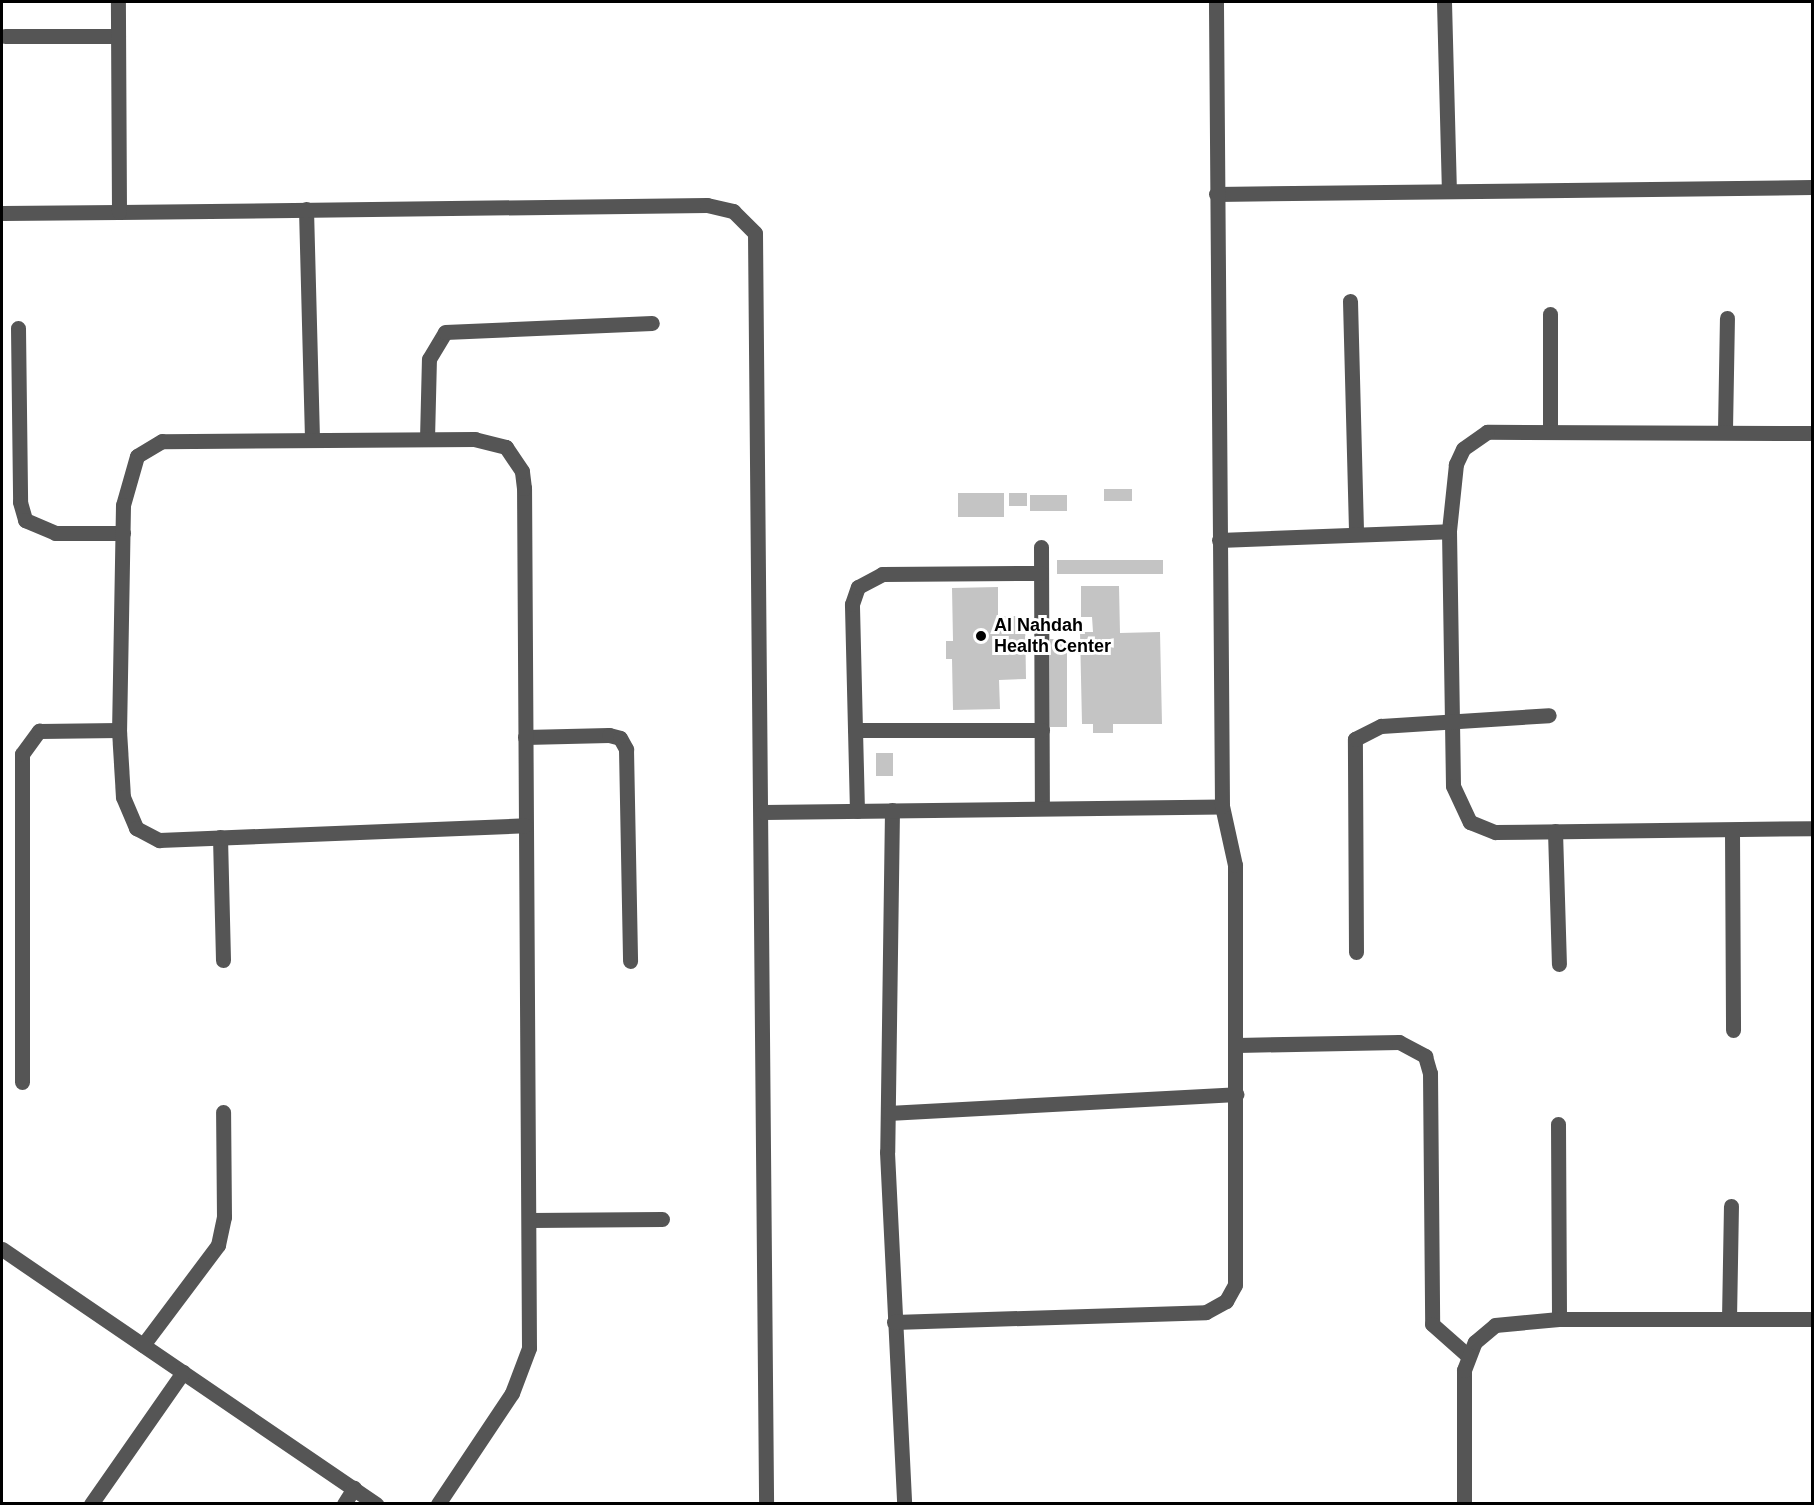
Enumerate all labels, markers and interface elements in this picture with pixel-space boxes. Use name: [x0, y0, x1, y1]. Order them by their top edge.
place label: Al Nahdah Health Center: [994, 615, 1111, 658]
marker: Al Nahdah Health Center: [972, 627, 990, 645]

